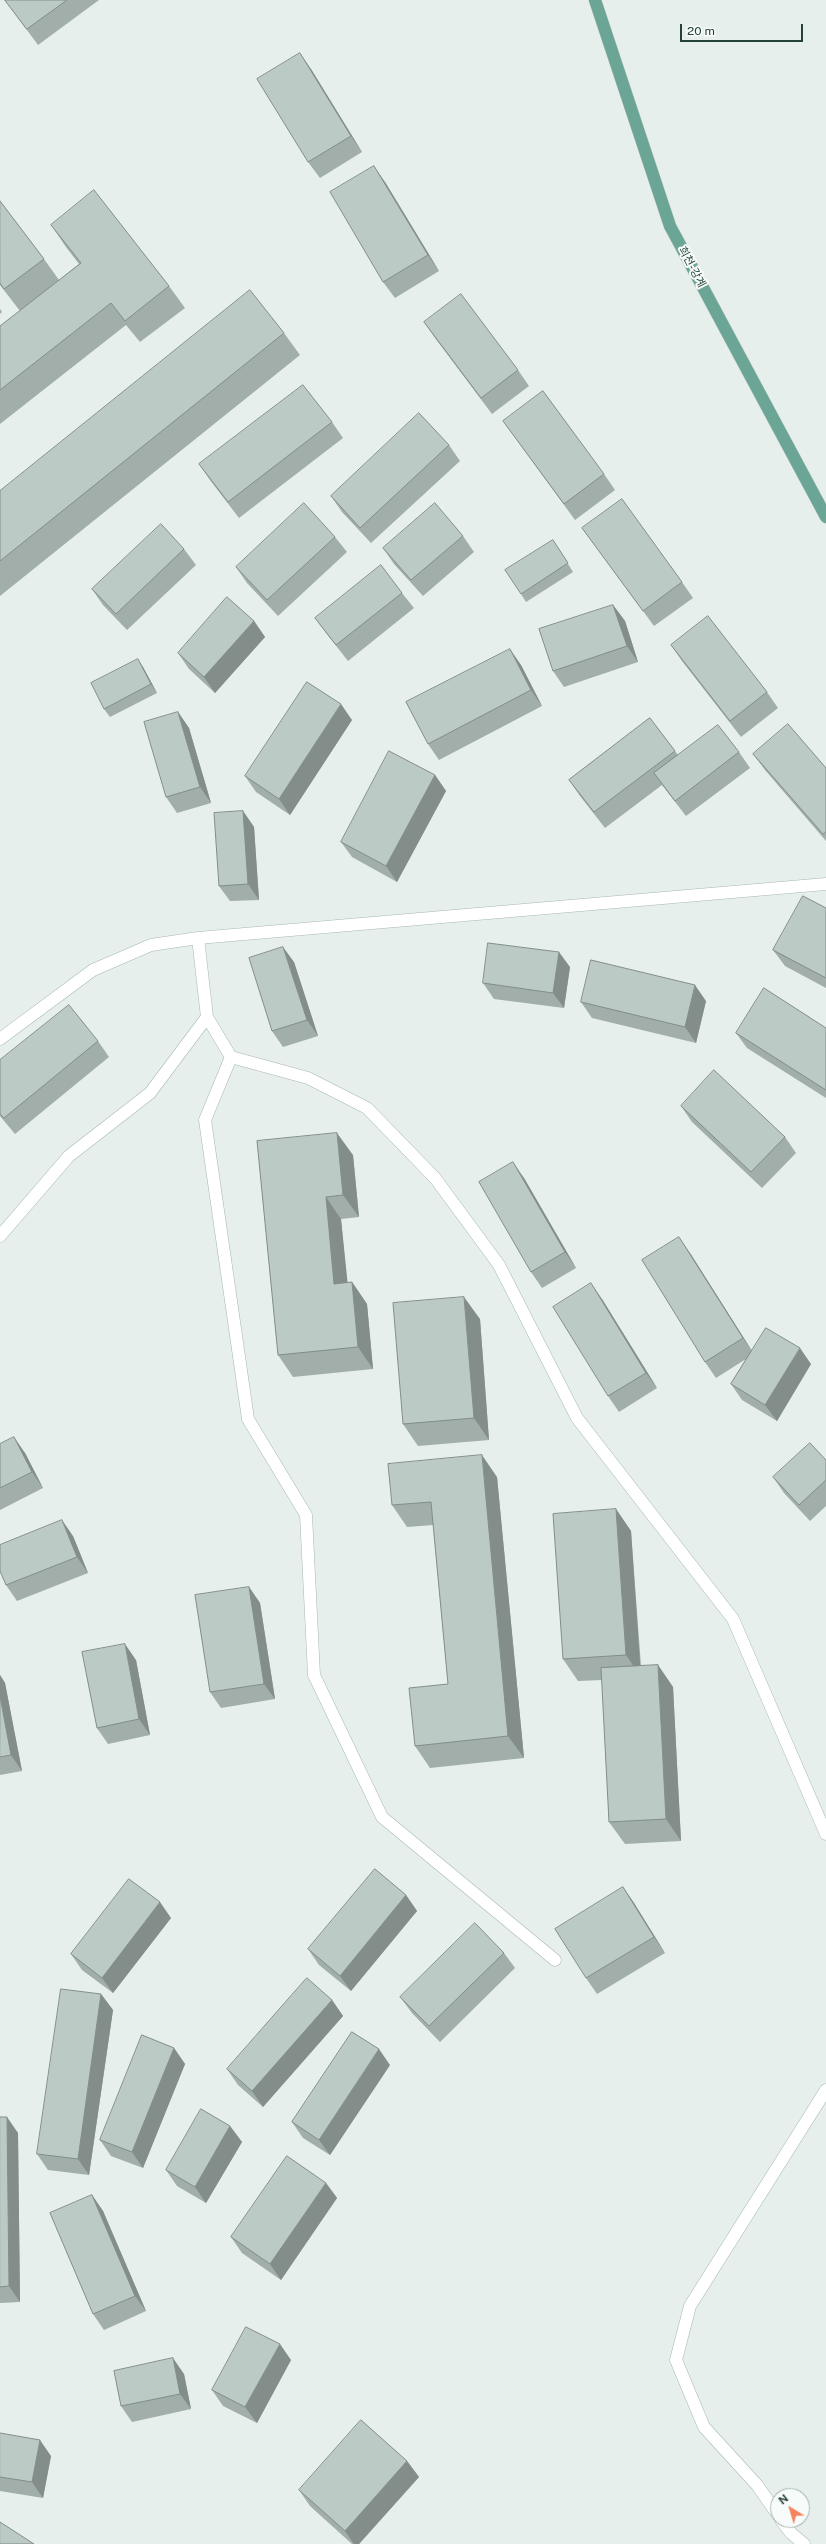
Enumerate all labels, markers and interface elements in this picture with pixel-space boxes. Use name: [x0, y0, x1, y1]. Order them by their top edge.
scale bar: [682, 16, 805, 42]
text: 20 m: [687, 24, 715, 38]
street label: 희천-강계: [676, 244, 708, 290]
north arrow: [770, 2488, 810, 2528]
text: N: [776, 2492, 790, 2507]

